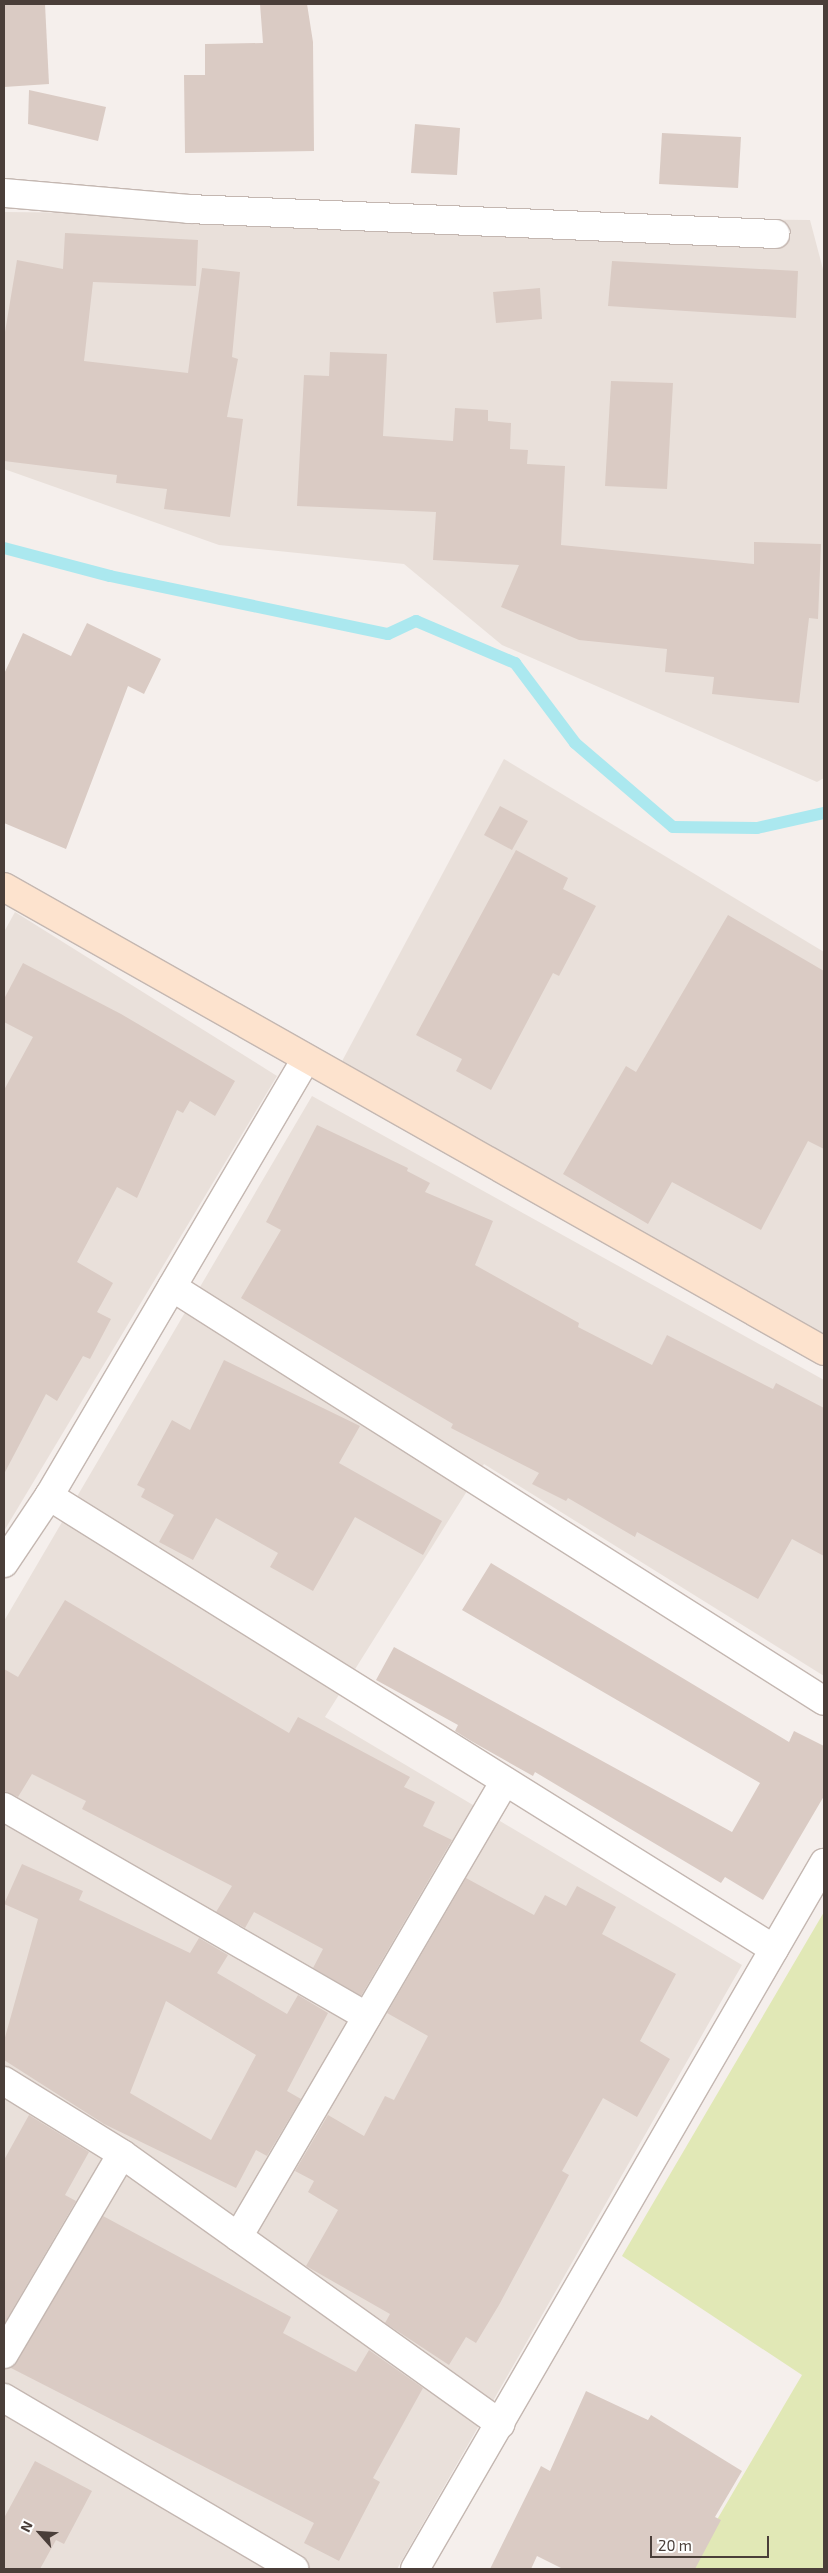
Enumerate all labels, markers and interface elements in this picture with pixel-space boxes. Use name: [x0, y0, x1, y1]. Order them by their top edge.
north arrow: [15, 2508, 65, 2558]
text: N: [16, 2518, 36, 2534]
scale bar: [653, 2526, 772, 2558]
text: 20 m: [658, 2536, 692, 2554]

